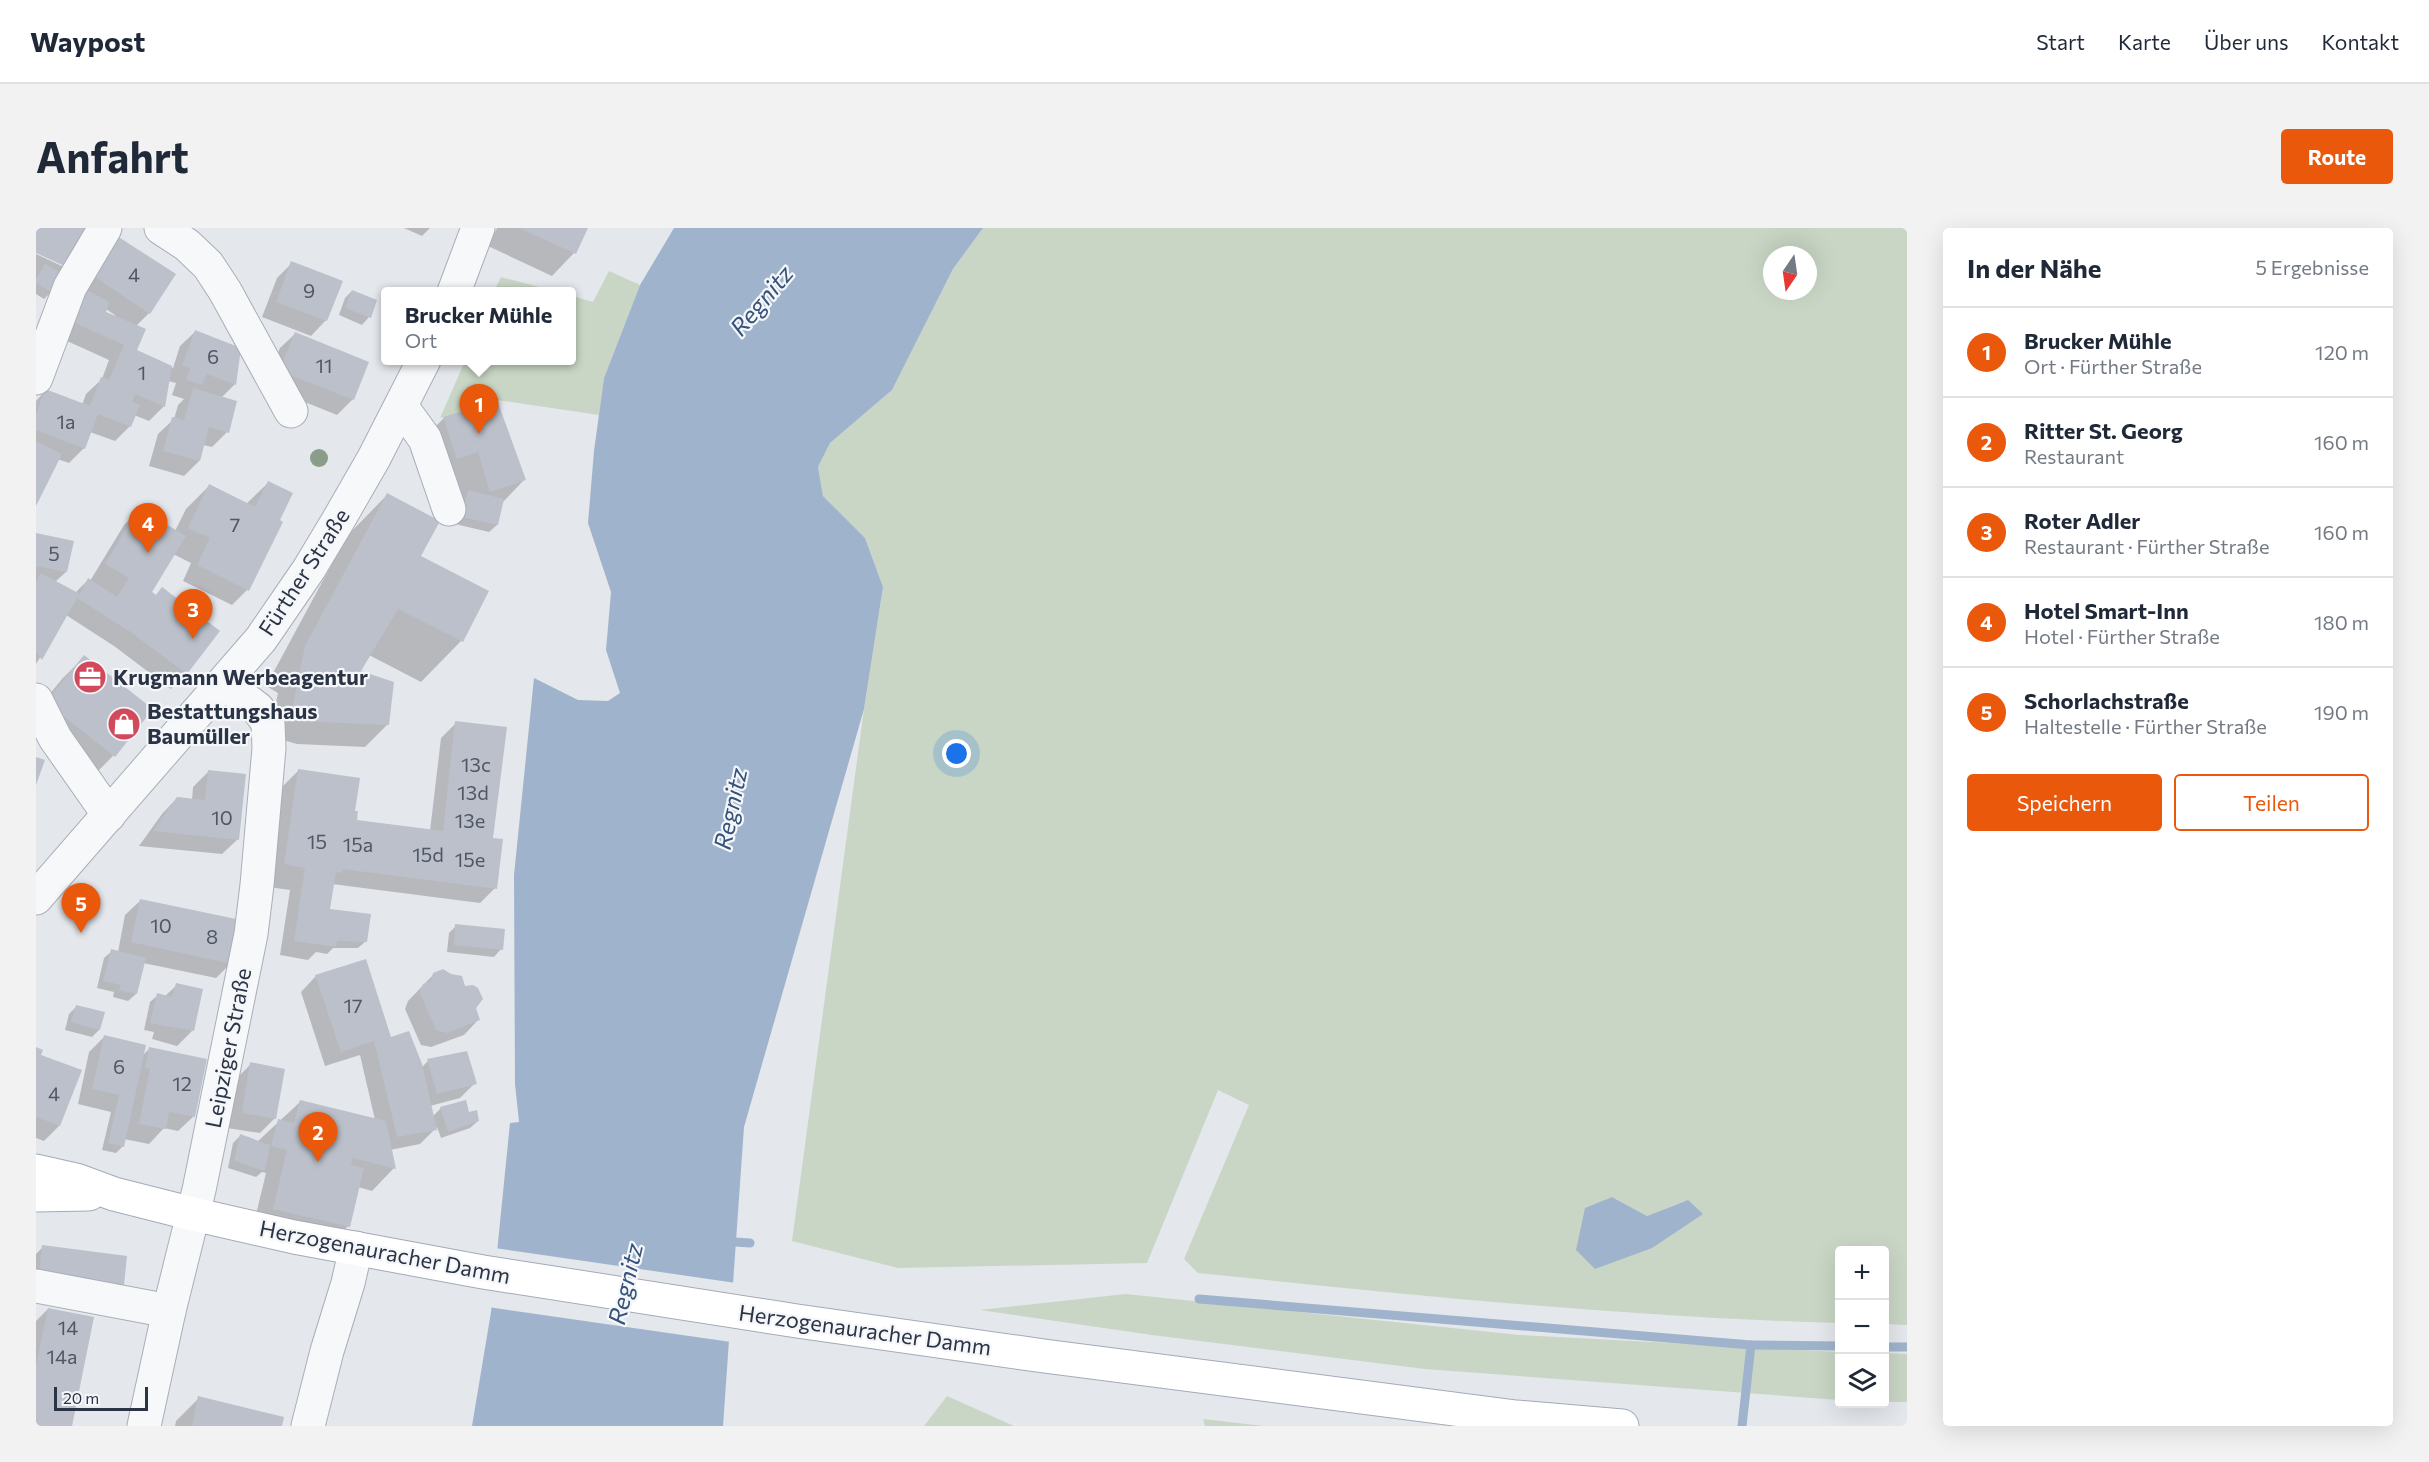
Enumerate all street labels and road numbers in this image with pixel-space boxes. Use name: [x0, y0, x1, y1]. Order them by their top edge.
street label: Fürther Straße: [252, 503, 355, 640]
street label: Leipziger Straße: [199, 966, 256, 1130]
street label: Herzogenauracher Damm: [257, 1214, 513, 1289]
street label: Herzogenauracher Damm: [737, 1298, 993, 1361]

